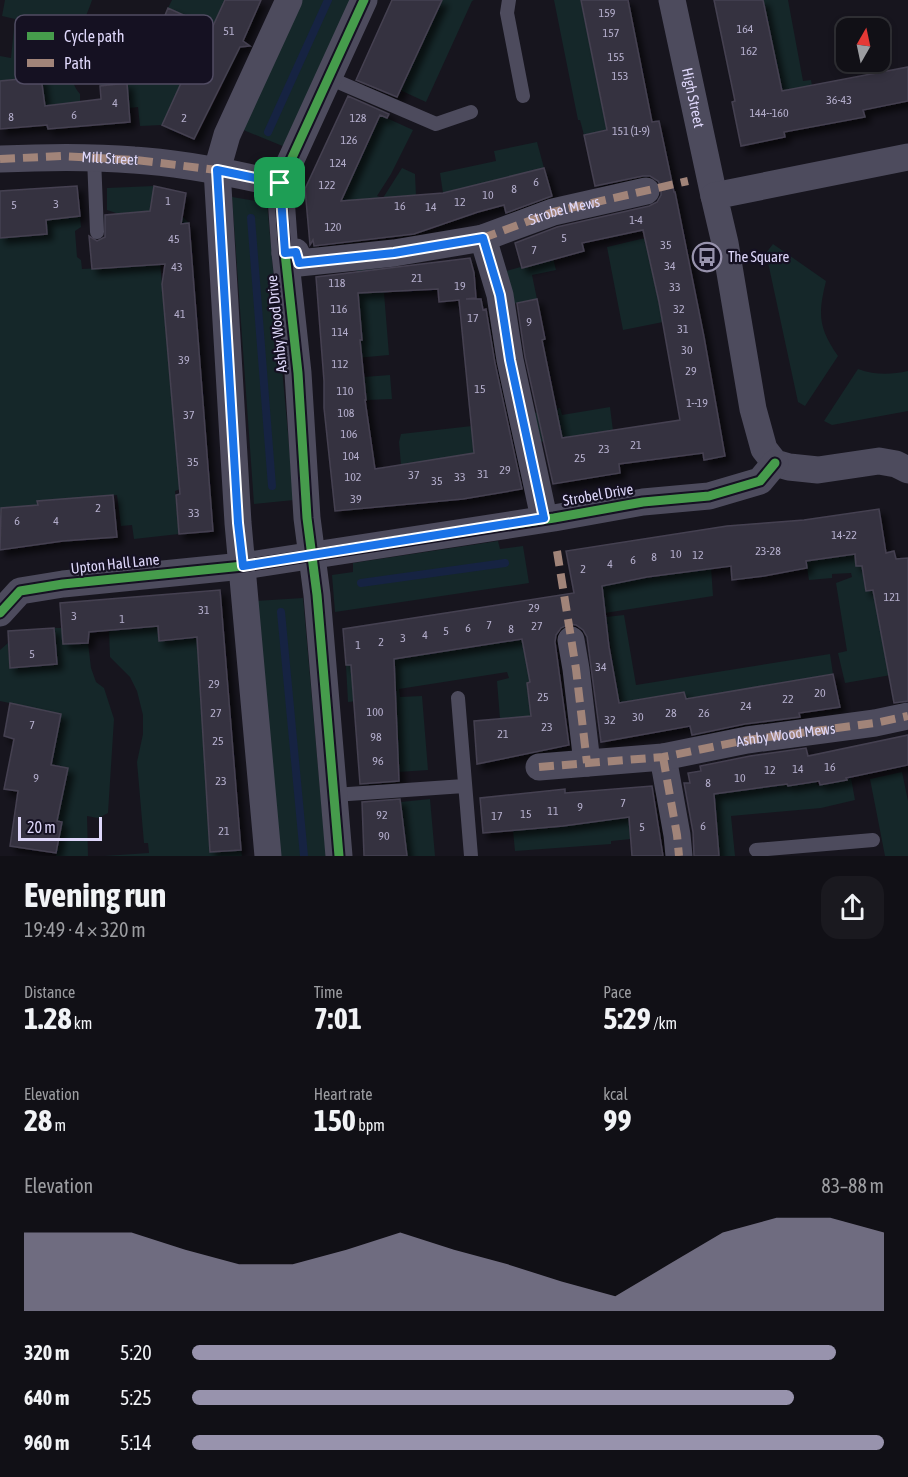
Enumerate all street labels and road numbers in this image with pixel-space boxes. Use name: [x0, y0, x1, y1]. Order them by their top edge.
street label: High Street: [679, 66, 708, 129]
street label: Mill Street: [81, 148, 139, 168]
street label: Strobel Mews: [526, 193, 601, 228]
street label: Ashby Wood Drive: [263, 274, 290, 374]
street label: Strobel Drive: [561, 480, 635, 509]
street label: Upton Hall Lane: [70, 550, 160, 577]
street label: Ashby Wood Mews: [734, 719, 836, 750]

